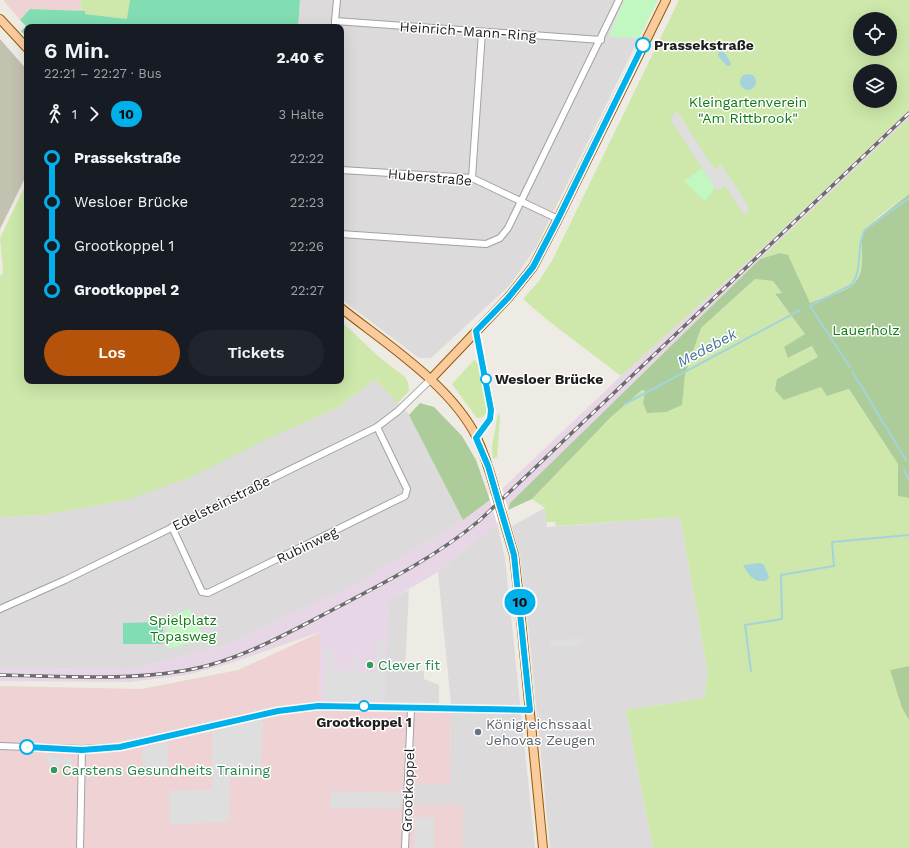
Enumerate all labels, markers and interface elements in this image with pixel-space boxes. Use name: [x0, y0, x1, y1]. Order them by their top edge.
map controls: [853, 12, 897, 108]
button: locate: [853, 12, 897, 56]
street label: Heinrich-Mann-Ring: [399, 18, 537, 44]
marker: Prassekstraße: [635, 37, 651, 53]
place label: Prassekstraße: [654, 37, 754, 53]
text: 6 Min.: [44, 38, 110, 63]
text: 2.40 €: [277, 49, 324, 67]
button: layers: [853, 64, 897, 108]
text: 22:21 – 22:27 · Bus: [44, 66, 162, 81]
park label: Kleingartenverein "Am Rittbrook": [689, 94, 807, 126]
icon: walk: [44, 103, 66, 125]
icon: forward: [83, 103, 105, 125]
text: 10: [119, 106, 134, 122]
text: 1: [72, 107, 77, 122]
text: 3 Halte: [278, 107, 324, 122]
text: Prassekstraße: [74, 149, 181, 167]
text: 22:22: [290, 151, 324, 166]
street label: Huberstraße: [387, 165, 473, 189]
text: Wesloer Brücke: [74, 193, 188, 211]
text: 22:23: [290, 195, 324, 210]
text: Grootkoppel 1: [74, 237, 174, 255]
text: 22:26: [290, 239, 324, 254]
text: Grootkoppel 2: [74, 281, 179, 299]
text: 22:27: [290, 283, 324, 298]
park label: Lauerholz: [832, 322, 900, 338]
water label: Medebek: [674, 324, 741, 371]
button: Los: [44, 330, 180, 376]
button: Tickets: [188, 330, 324, 376]
place label: Wesloer Brücke: [495, 371, 603, 387]
marker: Wesloer Brücke: [480, 373, 492, 385]
street label: Edelsteinstraße: [169, 472, 273, 534]
street label: Rubinweg: [274, 523, 341, 567]
line badge: 10: [502, 589, 538, 615]
text: 10: [512, 594, 528, 610]
park label: Spielplatz Topasweg: [149, 612, 217, 644]
place label: Clever fit: [378, 657, 440, 673]
marker: Clever fit: [365, 660, 375, 670]
marker: Grootkoppel 1: [358, 700, 370, 712]
place label: Grootkoppel 1: [316, 714, 412, 730]
place label: Königreichssaal Jehovas Zeugen: [486, 716, 596, 748]
marker: Königreichssaal Jehovas Zeugen: [473, 727, 483, 737]
unlabelled marker: [19, 739, 35, 755]
street label: Grootkoppel: [399, 747, 417, 832]
place label: Carstens Gesundheits Training: [62, 762, 271, 778]
marker: Carstens Gesundheits Training: [49, 765, 59, 775]

